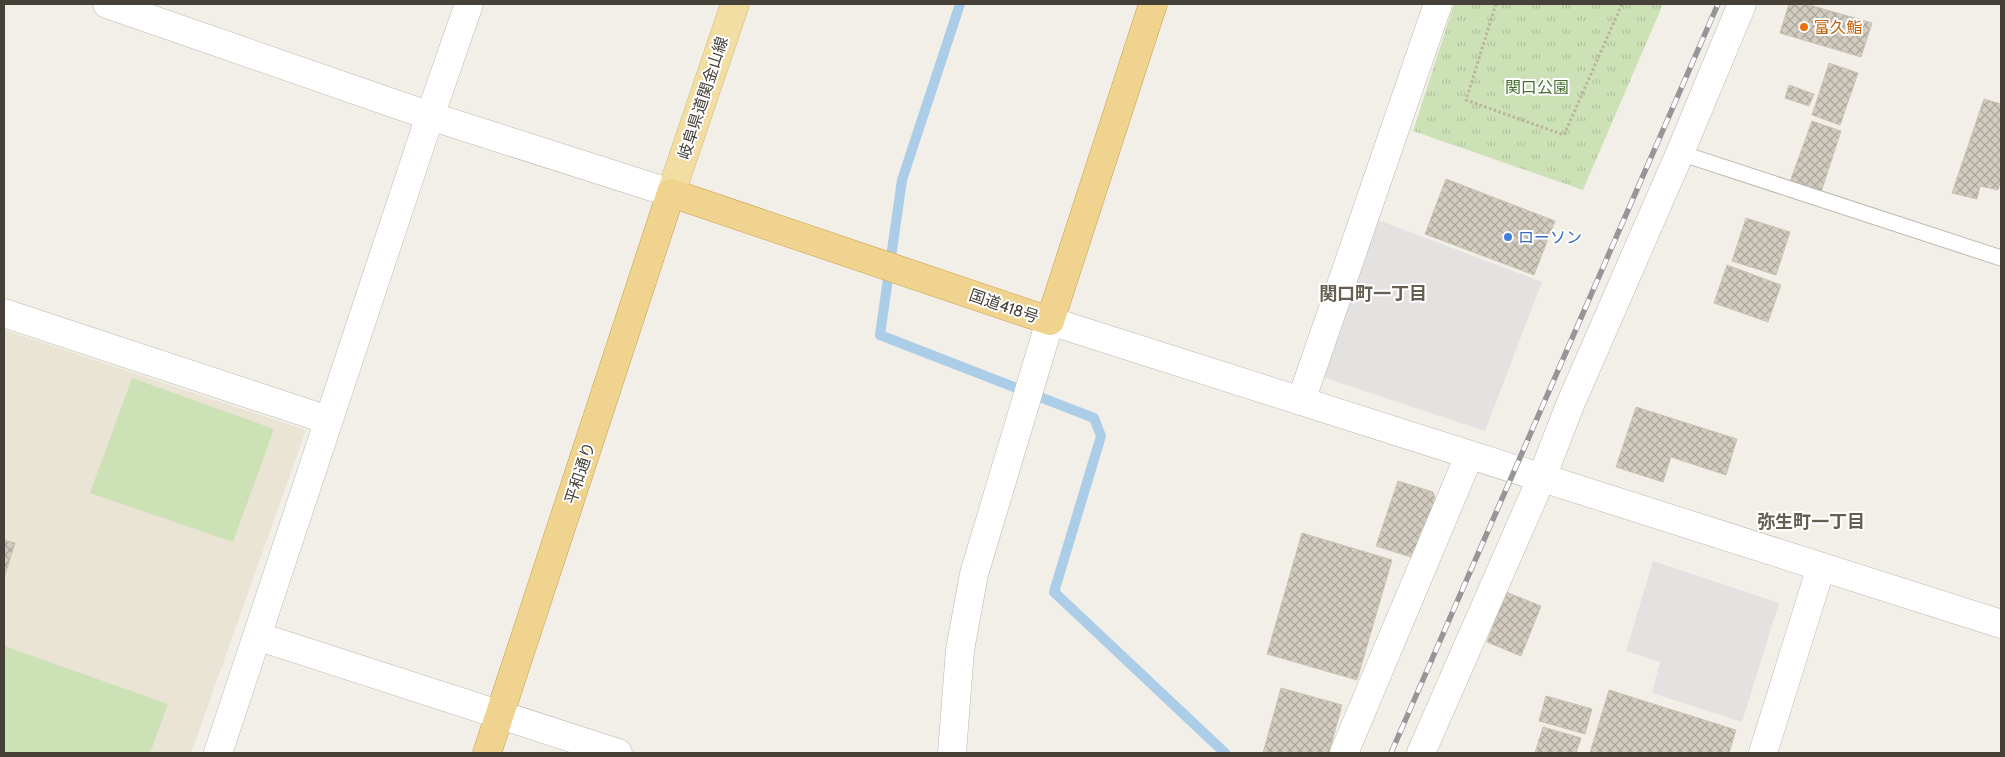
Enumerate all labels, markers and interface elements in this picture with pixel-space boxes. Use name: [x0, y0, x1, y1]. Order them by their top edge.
place label: 富久鮨: [1814, 18, 1862, 37]
marker: 富久鮨: [1798, 21, 1810, 33]
street label: 岐阜県道関金山線: [674, 34, 732, 162]
park label: 関口公園: [1505, 78, 1569, 97]
place label: ローソン: [1518, 228, 1582, 247]
marker: ローソン: [1502, 231, 1514, 243]
district label: 関口町一丁目: [1319, 283, 1427, 305]
street label: 国道418号: [967, 285, 1041, 327]
street label: 平和通り: [561, 440, 599, 506]
district label: 弥生町一丁目: [1757, 511, 1865, 533]

